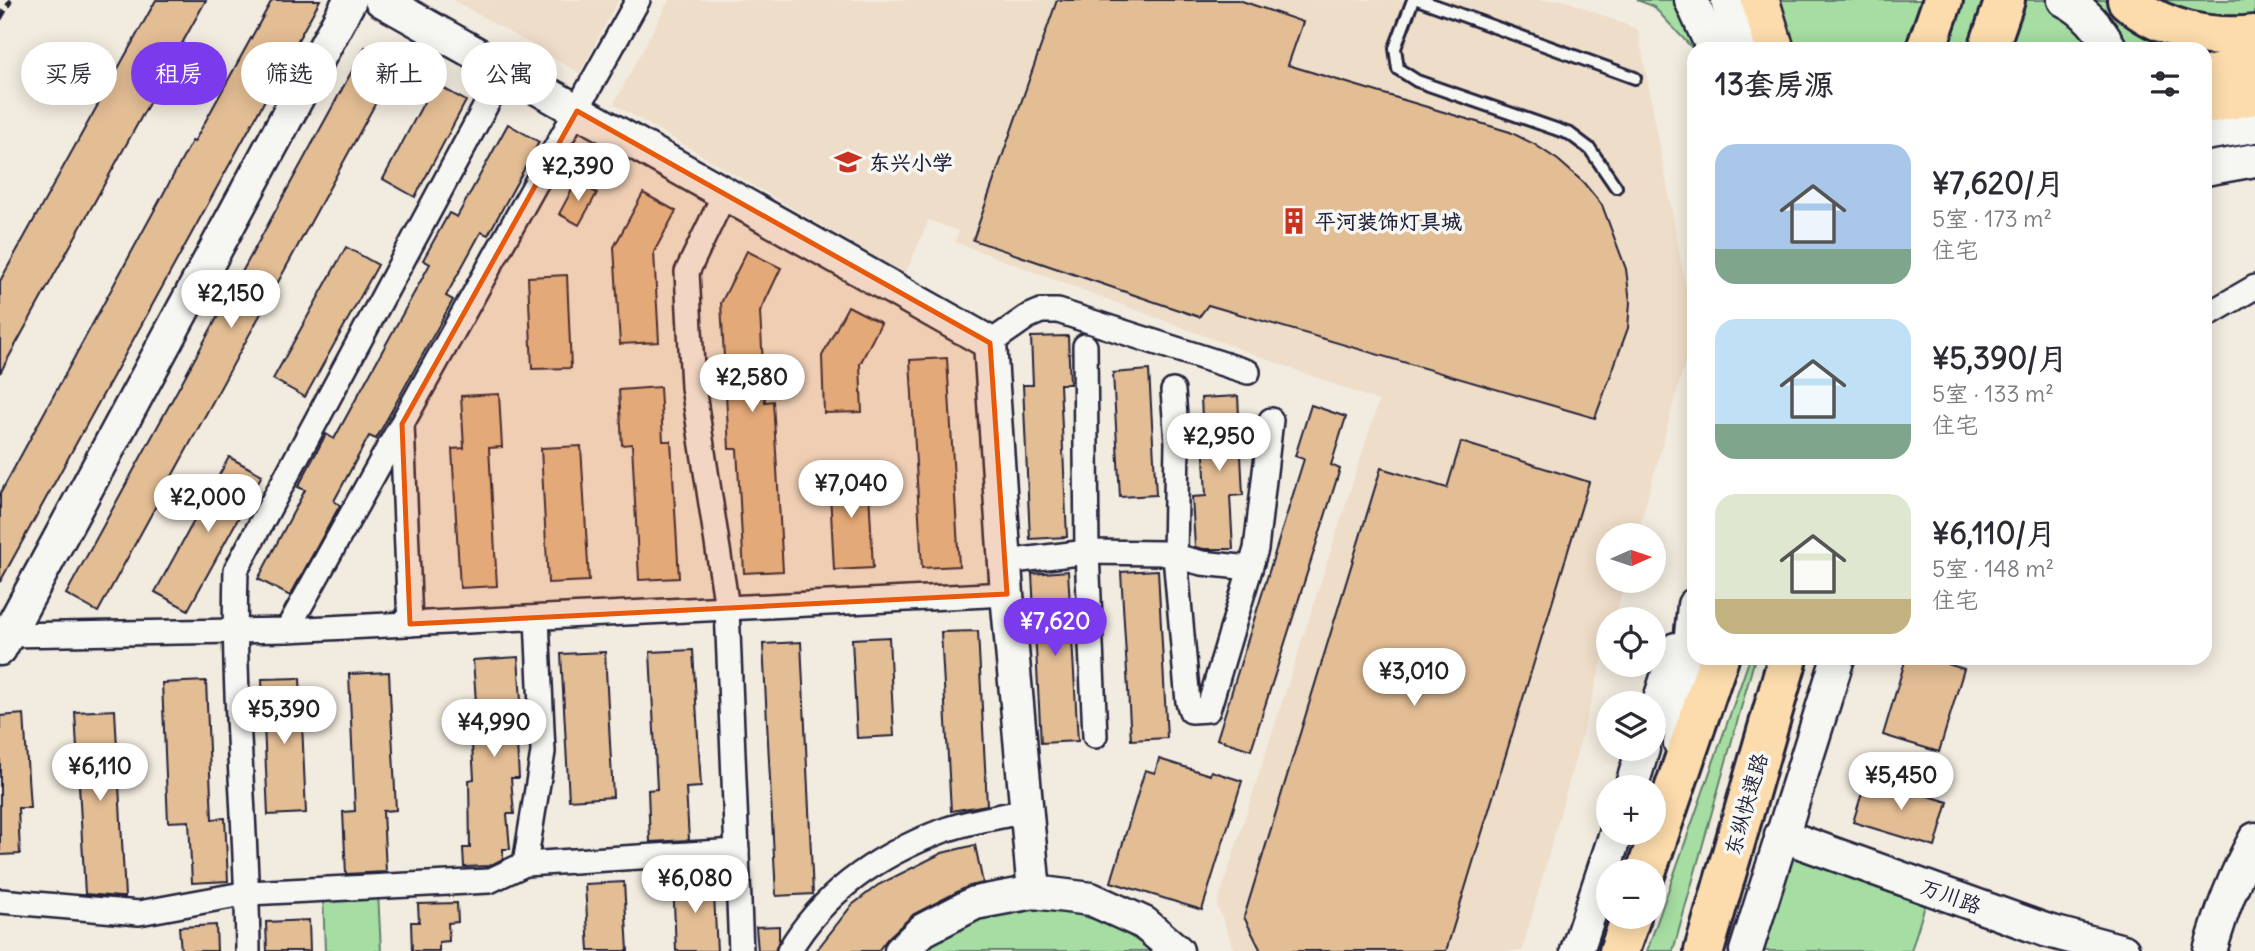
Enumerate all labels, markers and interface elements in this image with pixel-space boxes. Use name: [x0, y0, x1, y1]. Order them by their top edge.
chip: 买房: [21, 42, 117, 105]
chip: 租房: [131, 42, 227, 105]
chip: 筛选: [241, 42, 337, 105]
chip: 新上: [351, 42, 447, 105]
chip: 公寓: [461, 42, 557, 105]
text: 13套房源: [1715, 65, 1834, 103]
icon: filters: [2146, 65, 2184, 103]
pin: ¥2,390: [521, 144, 635, 203]
school or university icon: 东兴小学: [833, 147, 863, 177]
place label: 东兴小学: [869, 149, 953, 176]
text: ¥2,390: [542, 151, 614, 180]
text: ¥7,620/月: [1932, 164, 2065, 202]
icon: home: [1771, 172, 1855, 256]
text: 5室 · 173 m²: [1932, 204, 2052, 233]
building icon: 平河装饰灯具城: [1279, 206, 1309, 236]
place label: 平河装饰灯具城: [1315, 208, 1462, 235]
text: 住宅: [1932, 235, 1978, 264]
pin: ¥2,150: [174, 270, 288, 330]
text: ¥2,150: [197, 278, 265, 307]
text: ¥5,390/月: [1932, 339, 2068, 377]
icon: home: [1771, 347, 1855, 431]
pin: ¥2,580: [695, 354, 809, 414]
text: ¥2,580: [716, 362, 788, 391]
text: 5室 · 133 m²: [1932, 379, 2054, 408]
text: 住宅: [1932, 410, 1978, 439]
pin: ¥2,950: [1162, 414, 1276, 473]
text: ¥2,950: [1183, 421, 1255, 450]
pin: ¥7,040: [794, 461, 908, 520]
text: ¥7,040: [814, 468, 888, 497]
pin: ¥2,000: [151, 475, 265, 534]
text: ¥2,000: [170, 482, 246, 511]
text: ¥6,110/月: [1932, 514, 2056, 552]
icon: home: [1771, 522, 1855, 606]
north arrow: [1596, 523, 1666, 593]
map controls: [1596, 523, 1666, 929]
text: 5室 · 148 m²: [1932, 554, 2054, 583]
text: 住宅: [1932, 585, 1978, 614]
pin: ¥7,620: [998, 598, 1112, 658]
text: ¥7,620: [1020, 606, 1090, 635]
button: locate: [1596, 607, 1666, 677]
pin: ¥3,010: [1357, 648, 1471, 708]
text: ¥3,010: [1379, 656, 1449, 685]
pin: ¥5,390: [227, 686, 341, 746]
button: layers: [1596, 691, 1666, 761]
text: ¥5,390: [248, 694, 320, 723]
pin: ¥4,990: [437, 700, 551, 759]
text: ¥4,990: [457, 707, 531, 736]
pin: ¥6,110: [43, 744, 157, 803]
street label: 东纵快速路: [1719, 750, 1773, 858]
text: ¥6,110: [68, 751, 132, 780]
pin: ¥5,450: [1844, 752, 1958, 812]
text: ¥5,450: [1865, 760, 1937, 789]
button: +: [1596, 775, 1666, 845]
pin: ¥6,080: [638, 856, 752, 915]
button: −: [1596, 859, 1666, 929]
text: ¥6,080: [657, 863, 733, 892]
street label: 万川路: [1917, 873, 1985, 919]

